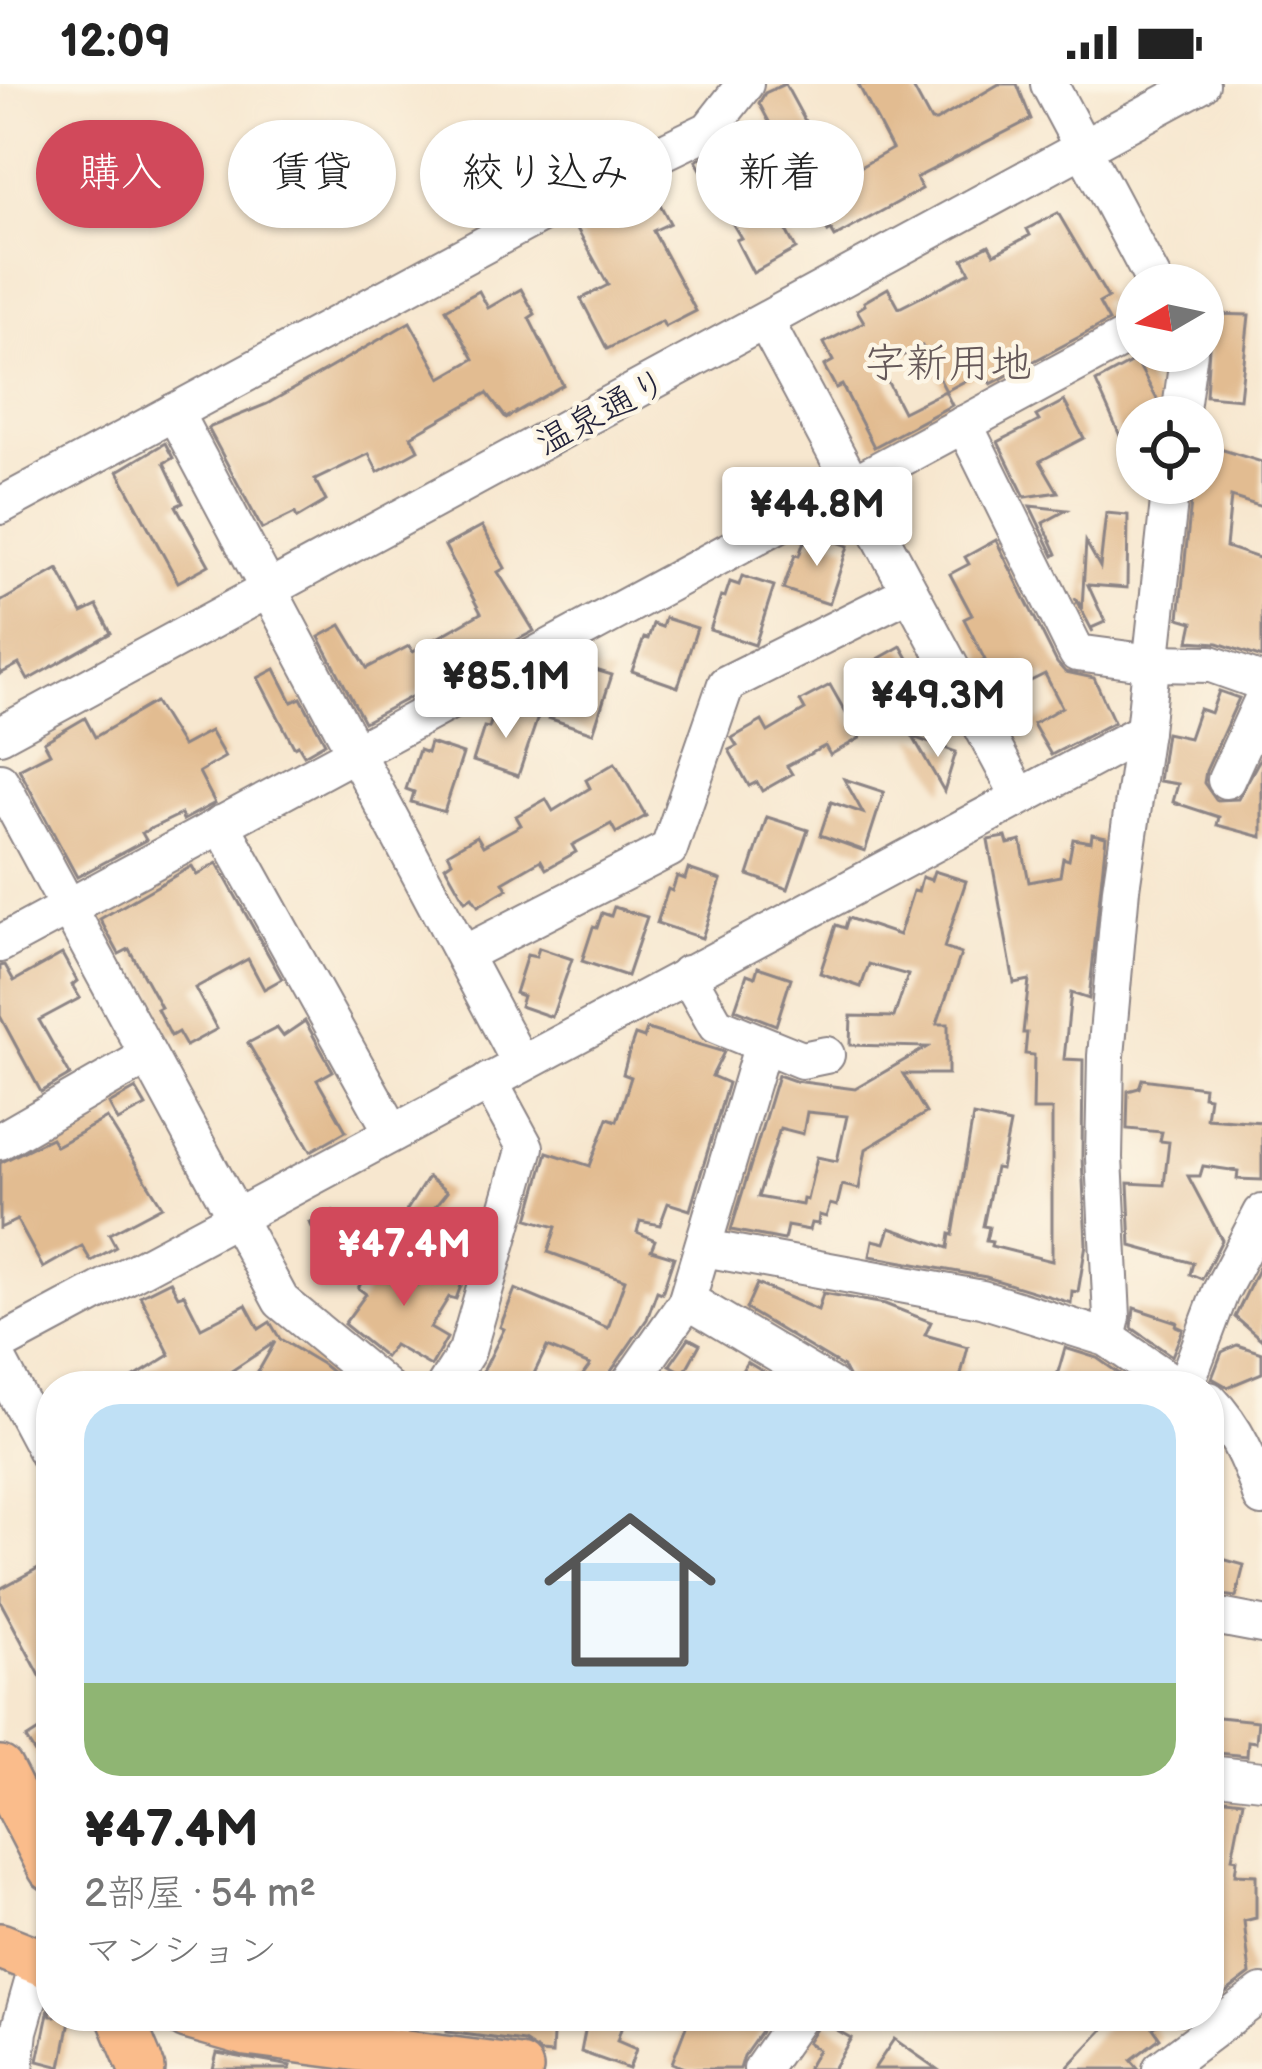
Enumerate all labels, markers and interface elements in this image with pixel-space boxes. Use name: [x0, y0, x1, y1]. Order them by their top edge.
text: 12:09: [60, 15, 171, 70]
chip: 購入: [36, 120, 204, 228]
chip: 賃貸: [228, 120, 396, 228]
chip: 絞り込み: [420, 120, 672, 228]
chip: 新着: [696, 120, 864, 228]
north arrow: [1116, 264, 1224, 372]
map controls: [1116, 264, 1224, 504]
district label: 字新用地: [864, 339, 1032, 390]
street label: 温泉通り: [529, 360, 676, 466]
button: locate: [1116, 396, 1224, 504]
pin: ¥44.8M: [719, 467, 915, 569]
text: ¥44.8M: [749, 482, 885, 529]
pin: ¥85.1M: [408, 639, 604, 741]
text: ¥85.1M: [442, 654, 570, 701]
pin: ¥49.3M: [840, 658, 1036, 760]
text: ¥49.3M: [871, 673, 1005, 720]
pin: ¥47.4M: [306, 1207, 502, 1309]
text: ¥47.4M: [337, 1222, 471, 1269]
icon: home: [522, 1482, 738, 1698]
text: ¥47.4M: [84, 1800, 259, 1861]
text: 2部屋 · 54 m²: [84, 1871, 316, 1918]
text: マンション: [84, 1928, 277, 1975]

